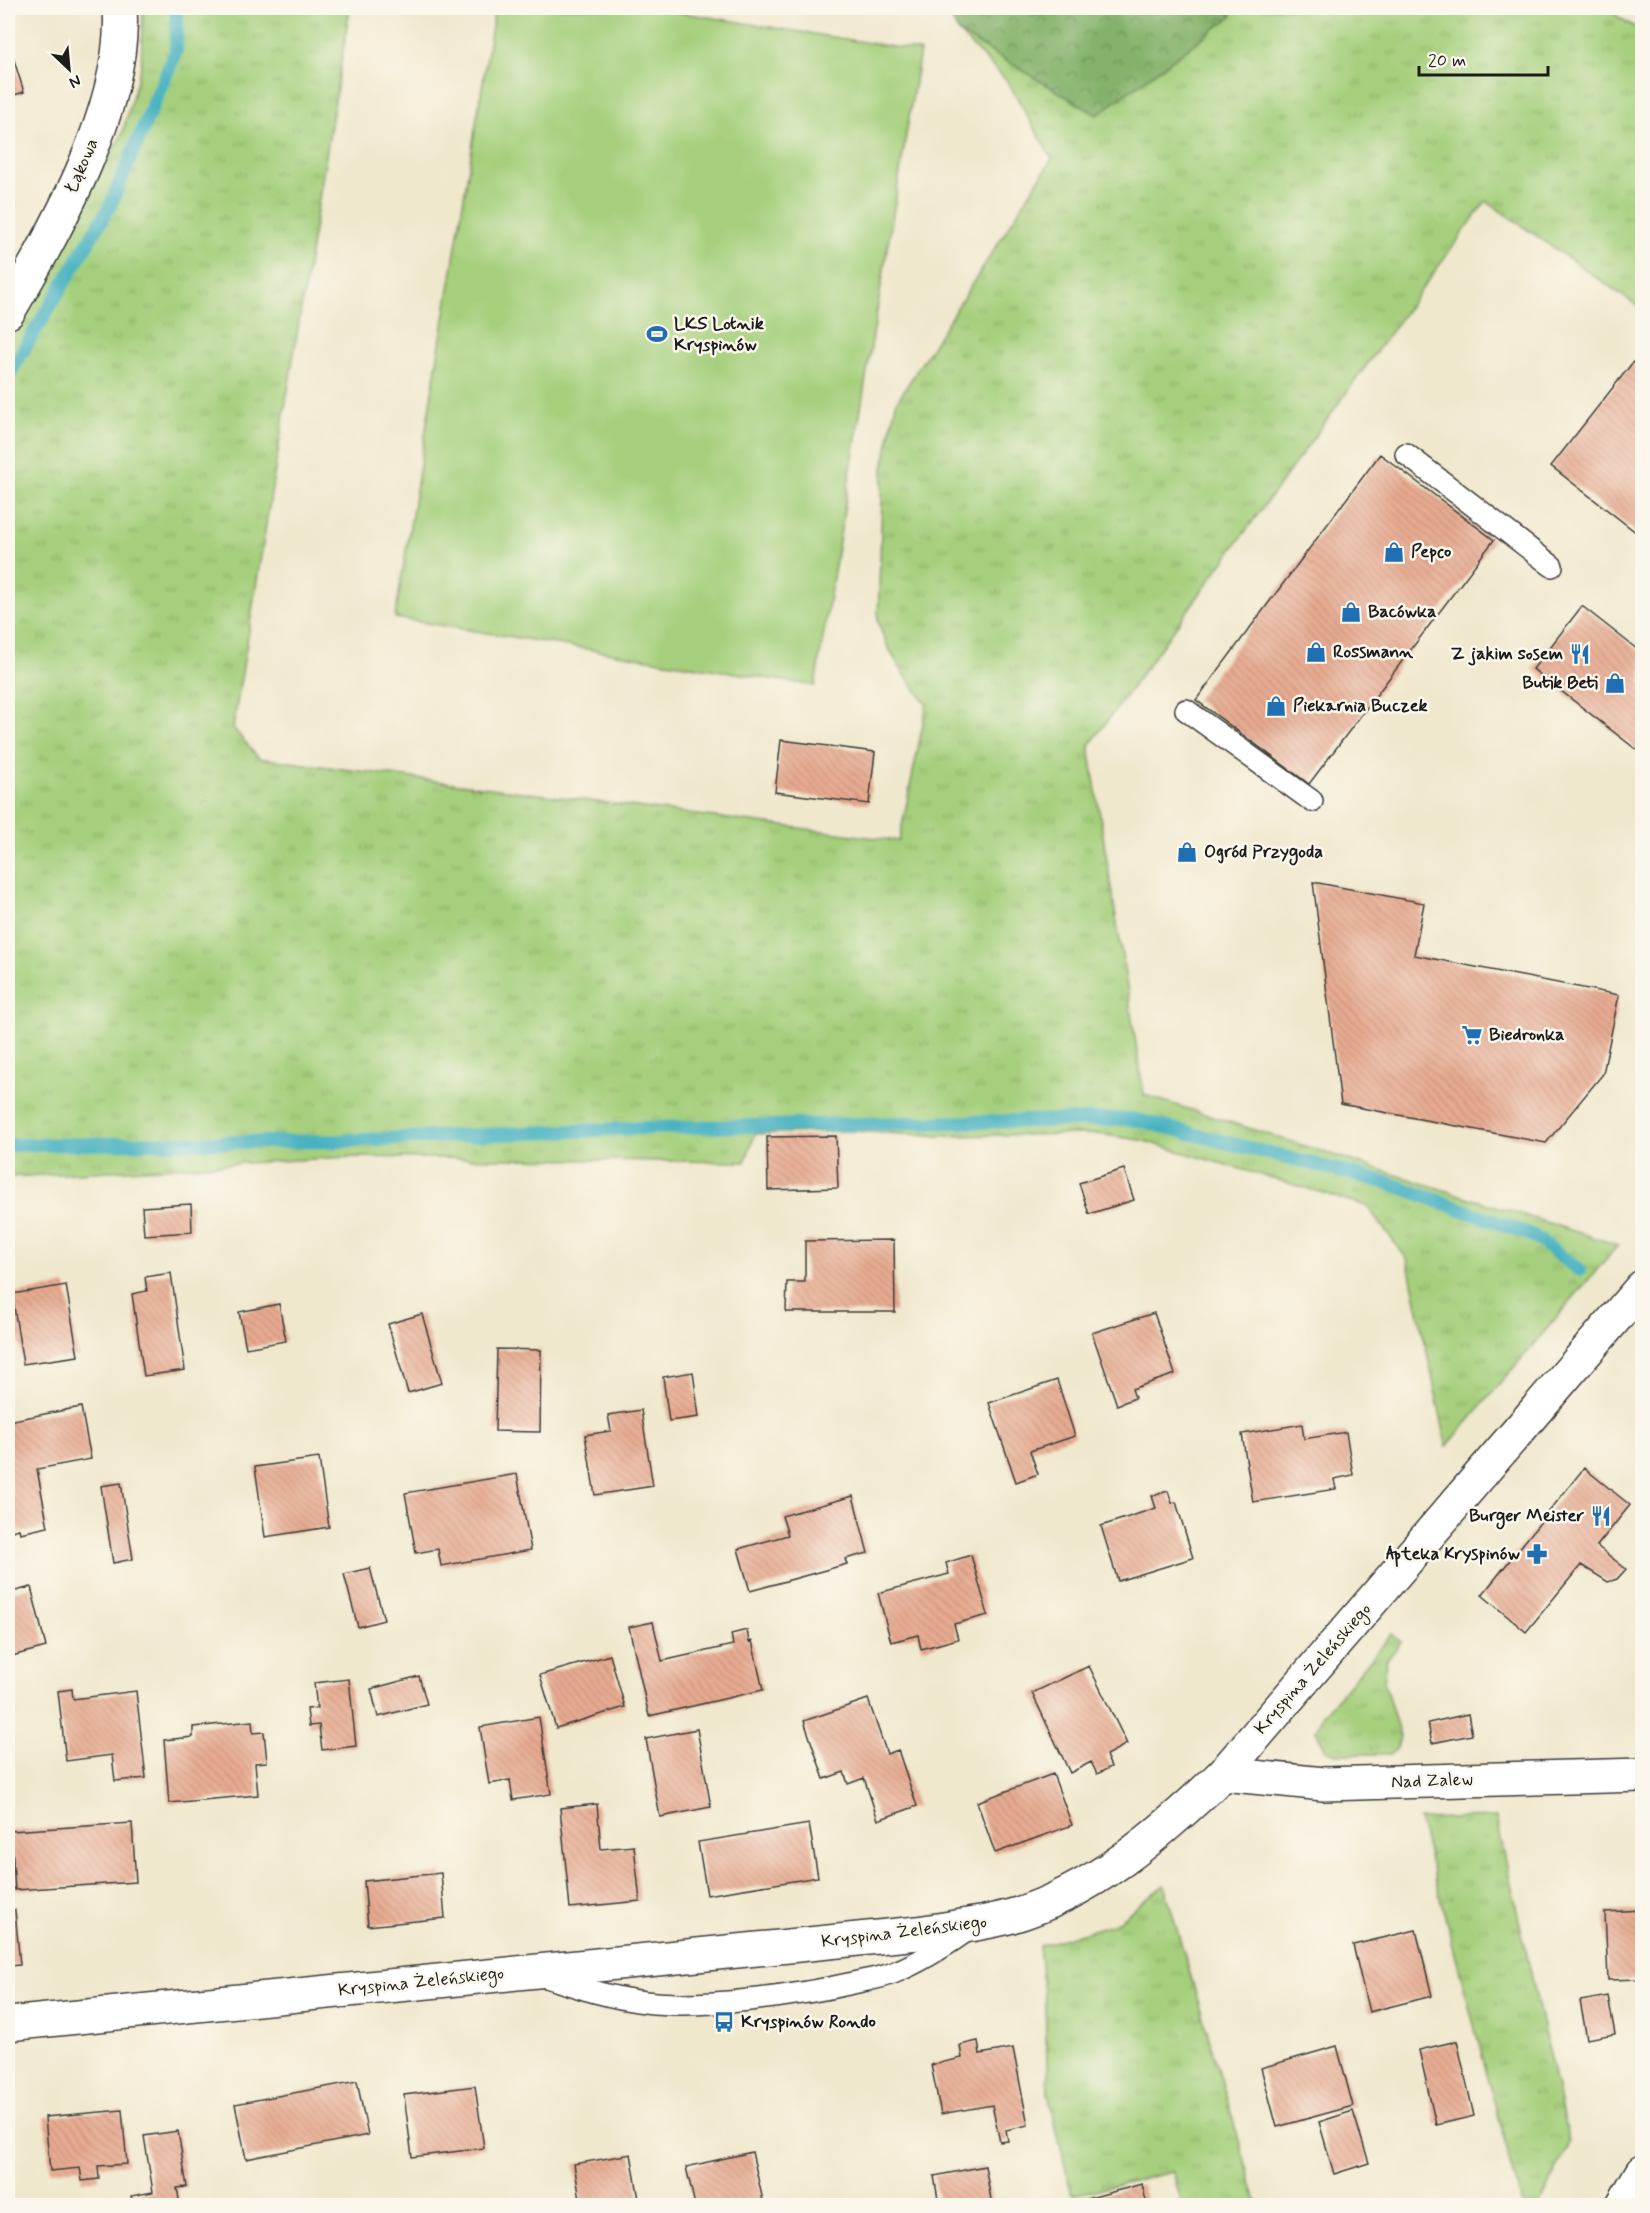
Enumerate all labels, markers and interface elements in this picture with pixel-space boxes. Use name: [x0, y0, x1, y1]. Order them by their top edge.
north arrow: [39, 39, 99, 99]
scale bar: [1419, 39, 1548, 77]
text: 20 m: [1428, 49, 1466, 73]
text: N: [66, 69, 84, 93]
street label: Łąkowa: [60, 135, 104, 197]
place label: LKS Lotnik Kryspinów: [674, 312, 764, 357]
sports icon: LKS Lotnik Kryspinów: [645, 322, 669, 346]
shop icon: Pepco: [1382, 540, 1406, 564]
place label: Pepco: [1411, 540, 1451, 564]
shop icon: Bacówka: [1339, 600, 1363, 624]
place label: Bacówka: [1368, 600, 1436, 624]
shop icon: Rossmann: [1304, 640, 1328, 664]
place label: Rossmann: [1333, 640, 1414, 664]
place label: Z jakim sosem: [1451, 642, 1563, 666]
restaurant icon: Z jakim sosem: [1568, 642, 1592, 666]
place label: Butik Beti: [1522, 671, 1598, 695]
shop icon: Butik Beti: [1603, 671, 1627, 695]
shop icon: Piekarnia Buczek: [1264, 694, 1288, 718]
place label: Piekarnia Buczek: [1293, 694, 1428, 718]
shop icon: Ogród Przygoda: [1175, 840, 1199, 864]
place label: Ogród Przygoda: [1204, 840, 1323, 866]
supermarket icon: Biedronka: [1460, 1023, 1484, 1047]
place label: Biedronka: [1489, 1023, 1564, 1047]
place label: Burger Meister: [1469, 1504, 1584, 1530]
restaurant icon: Burger Meister: [1589, 1504, 1613, 1528]
place label: Apteka Kryspinów: [1386, 1542, 1521, 1567]
pharmacy icon: Apteka Kryspinów: [1525, 1542, 1549, 1566]
street label: Kryspina Żeleńskiego: [1249, 1598, 1378, 1740]
street label: Nad Zalew: [1391, 1768, 1473, 1794]
street label: Kryspina Żeleńskiego: [820, 1910, 988, 1955]
street label: Kryspina Żeleńskiego: [337, 1961, 505, 2004]
bus stop icon: Kryspinów Rondo: [712, 2010, 736, 2034]
place label: Kryspinów Rondo: [741, 2010, 876, 2034]

